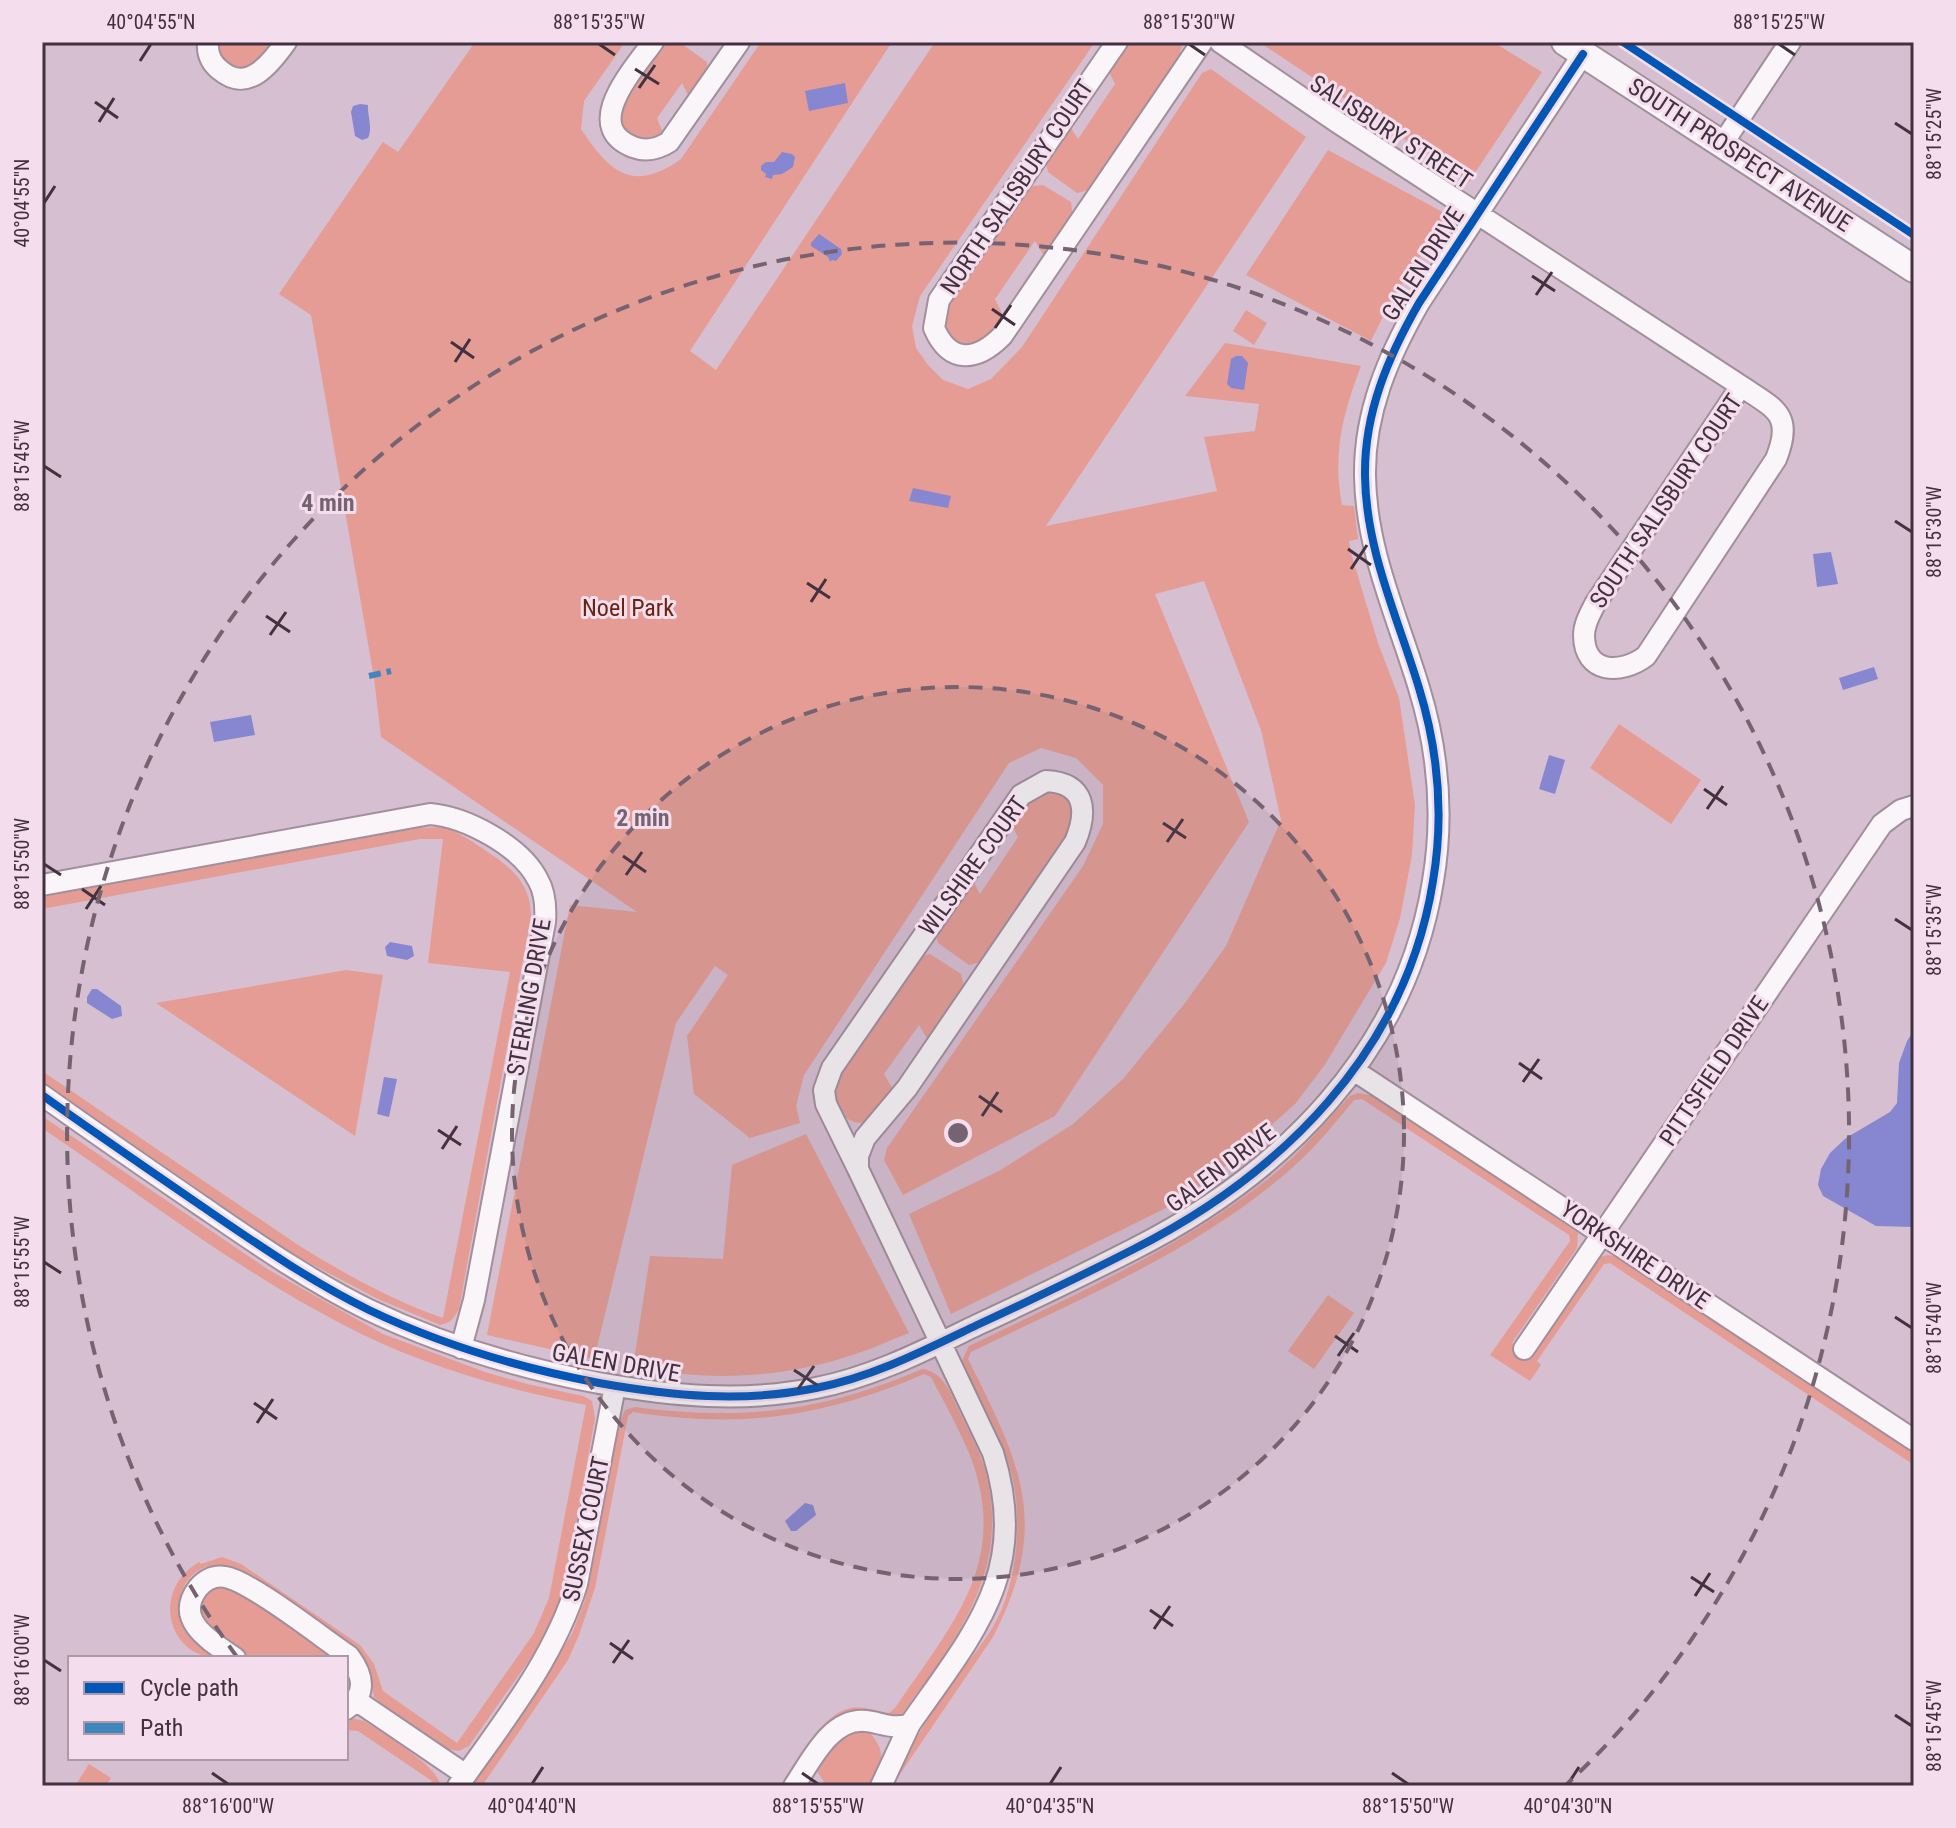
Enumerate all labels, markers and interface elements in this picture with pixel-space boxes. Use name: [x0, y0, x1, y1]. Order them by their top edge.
text: 40°04'55"N: [106, 10, 196, 34]
text: 88°15'35"W: [553, 10, 645, 34]
text: 88°15'30"W: [1143, 10, 1235, 34]
text: 88°15'25"W: [1733, 10, 1825, 34]
street label: SALISBURY STREET: [1305, 69, 1477, 195]
street label: SOUTH PROSPECT AVENUE: [1623, 72, 1857, 238]
street label: NORTH SALISBURY COURT: [935, 74, 1099, 300]
text: 88°15'25"W: [1922, 88, 1946, 180]
text: 40°04'55"N: [10, 158, 34, 248]
street label: GALEN DRIVE: [1376, 202, 1470, 326]
street label: SOUTH SALISBURY COURT: [1584, 389, 1748, 613]
text: 88°15'45"W: [10, 420, 34, 512]
text: 88°15'30"W: [1922, 486, 1946, 578]
text: 4 min: [301, 489, 355, 517]
park label: Noel Park: [582, 594, 674, 622]
street label: WILSHIRE COURT: [913, 791, 1033, 941]
text: 2 min: [616, 804, 670, 832]
text: 88°15'50"W: [10, 818, 34, 910]
text: 88°15'35"W: [1922, 884, 1946, 976]
street label: STERLING DRIVE: [501, 916, 557, 1078]
street label: PITTSFIELD DRIVE: [1654, 991, 1774, 1151]
street label: GALEN DRIVE: [1161, 1118, 1281, 1218]
centre of rings: [944, 1119, 972, 1147]
street label: YORKSHIRE DRIVE: [1555, 1195, 1715, 1315]
text: 88°15'55"W: [10, 1216, 34, 1308]
text: 88°15'40"W: [1922, 1282, 1946, 1374]
street label: GALEN DRIVE: [550, 1338, 682, 1388]
street label: SUSSEX COURT: [557, 1454, 615, 1604]
text: 88°16'00"W: [10, 1614, 34, 1706]
legend: [68, 1656, 348, 1760]
text: Cycle path: [140, 1674, 239, 1702]
text: 88°15'45"W: [1922, 1680, 1946, 1772]
text: Path: [140, 1714, 183, 1742]
text: 88°16'00"W: [182, 1794, 274, 1818]
text: 40°04'40"N: [487, 1794, 577, 1818]
text: 88°15'55"W: [772, 1794, 864, 1818]
text: 40°04'35"N: [1005, 1794, 1095, 1818]
text: 88°15'50"W: [1362, 1794, 1454, 1818]
text: 40°04'30"N: [1523, 1794, 1613, 1818]

